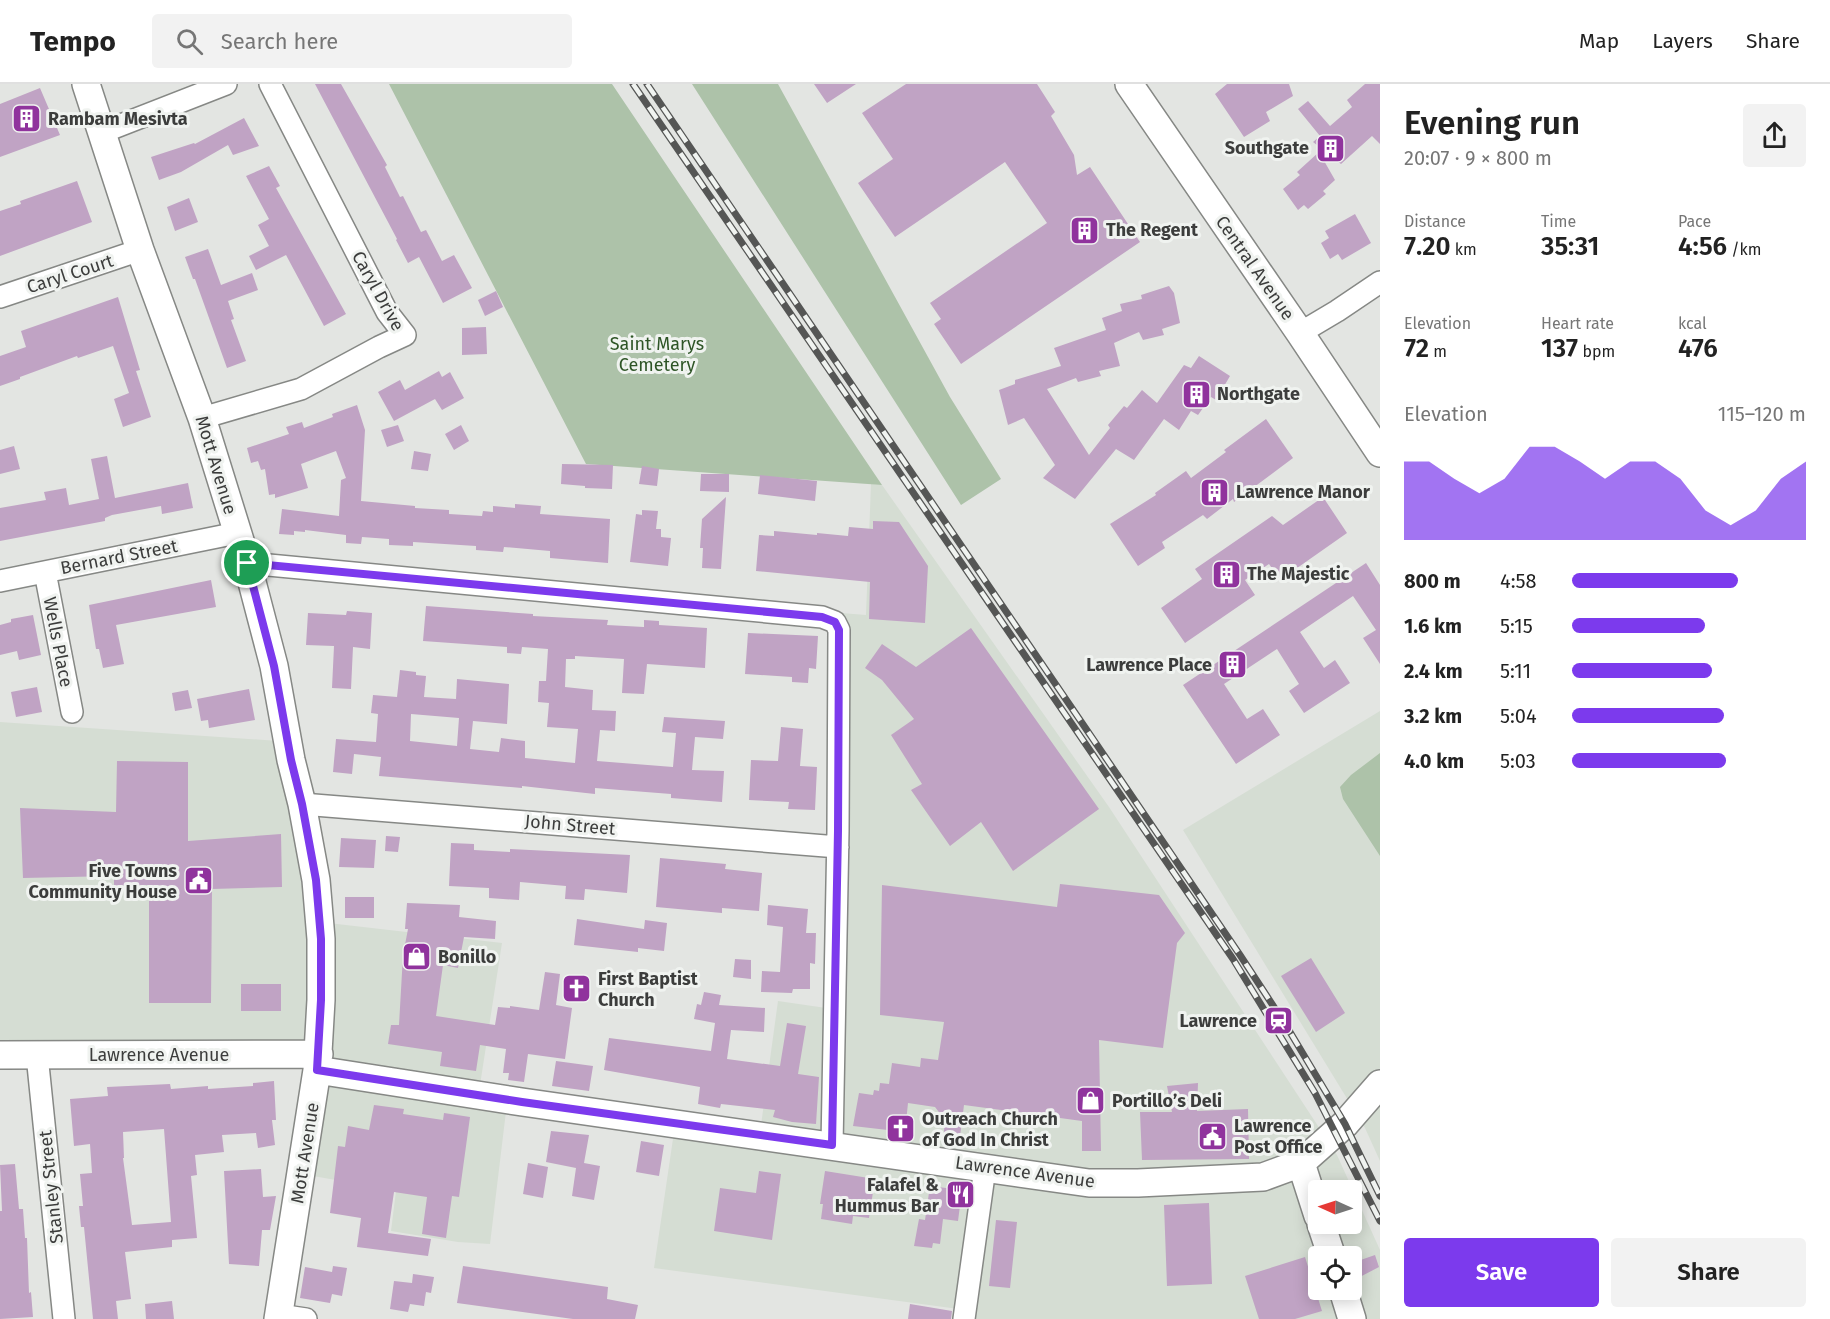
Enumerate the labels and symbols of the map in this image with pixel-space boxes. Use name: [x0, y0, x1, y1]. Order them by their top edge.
building icon: Rambam Mesivta: [11, 103, 43, 135]
place label: Rambam Mesivta: [48, 108, 188, 130]
building icon: Southgate: [1314, 132, 1346, 164]
place label: Southgate: [1225, 137, 1309, 159]
street label: Central Avenue: [1211, 212, 1299, 324]
building icon: The Regent: [1069, 214, 1101, 246]
place label: The Regent: [1106, 219, 1199, 241]
street label: Caryl Drive: [347, 247, 409, 335]
street label: Caryl Court: [24, 250, 117, 298]
park label: Saint Marys Cemetery: [610, 333, 704, 376]
building icon: Northgate: [1180, 378, 1212, 410]
place label: Northgate: [1217, 383, 1300, 405]
street label: Mott Avenue: [191, 413, 241, 517]
building icon: Lawrence Manor: [1199, 476, 1231, 508]
place label: Lawrence Manor: [1236, 481, 1371, 503]
street label: Bernard Street: [59, 535, 180, 579]
pin: [221, 537, 272, 588]
building icon: The Majestic: [1210, 558, 1242, 590]
place label: The Majestic: [1247, 563, 1350, 585]
street label: Wells Place: [38, 595, 78, 689]
building icon: Lawrence Place: [1217, 649, 1249, 681]
place label: Lawrence Place: [1086, 654, 1212, 676]
street label: John Street: [524, 810, 617, 840]
place label: Five Towns Community House: [28, 860, 177, 903]
public building icon: Five Towns Community House: [182, 865, 214, 897]
shop icon: Bonillo: [401, 941, 433, 973]
place label: Bonillo: [438, 946, 496, 968]
place label: First Baptist Church: [598, 968, 699, 1011]
church icon: First Baptist Church: [561, 973, 593, 1005]
station icon: Lawrence: [1262, 1005, 1294, 1037]
place label: Lawrence: [1179, 1010, 1257, 1032]
street label: Lawrence Avenue: [89, 1044, 229, 1066]
shop icon: Portillo’s Deli: [1075, 1085, 1107, 1117]
place label: Portillo’s Deli: [1112, 1090, 1222, 1112]
street label: Mott Avenue: [286, 1101, 324, 1205]
place label: Outreach Church of God In Christ: [922, 1108, 1058, 1151]
church icon: Outreach Church of God In Christ: [885, 1113, 917, 1145]
place label: Lawrence Post Office: [1234, 1115, 1323, 1158]
public building icon: Lawrence Post Office: [1197, 1120, 1229, 1152]
street label: Stanley Street: [34, 1129, 68, 1245]
street label: Lawrence Avenue: [954, 1151, 1096, 1193]
place label: Falafel & Hummus Bar: [835, 1174, 940, 1217]
restaurant icon: Falafel & Hummus Bar: [944, 1179, 976, 1211]
north arrow: [1308, 1180, 1362, 1234]

